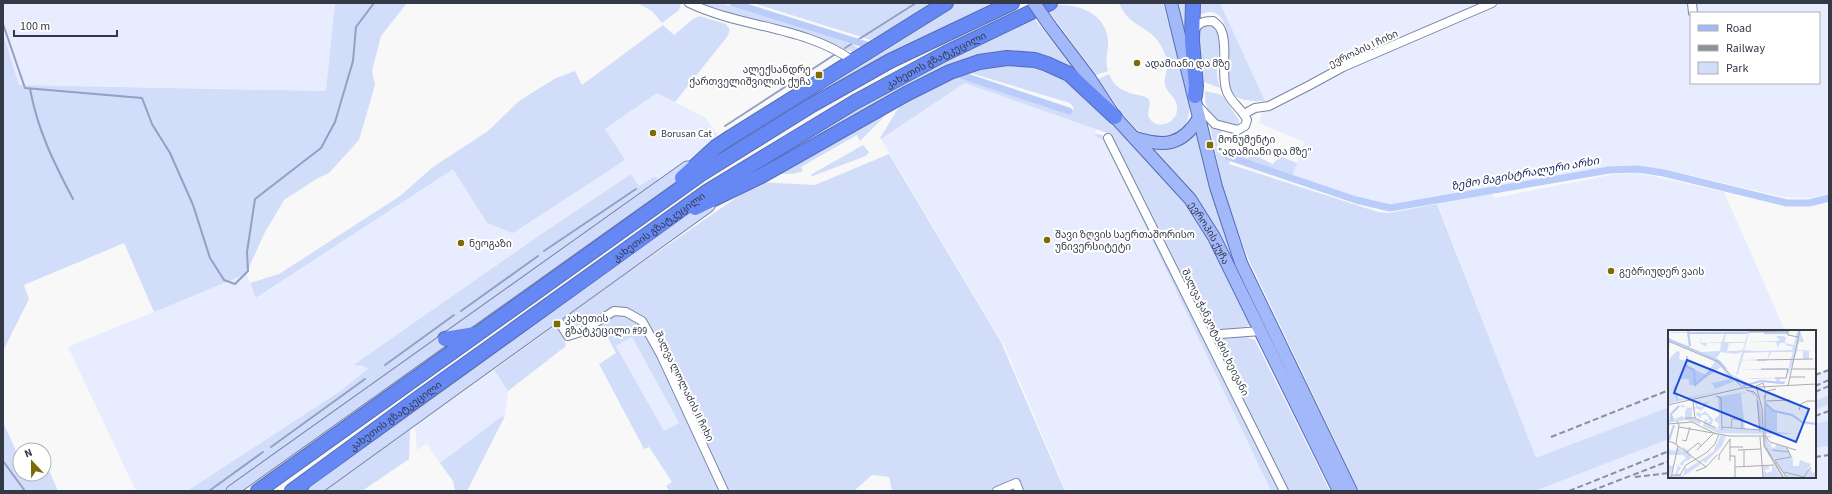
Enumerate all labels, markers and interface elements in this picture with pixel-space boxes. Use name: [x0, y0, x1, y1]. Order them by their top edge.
scale bar: [14, 12, 117, 38]
legend: [1690, 12, 1820, 84]
text: 100 m: [20, 18, 50, 35]
text: Road: [1726, 20, 1752, 37]
street label: ევროპის I ჩიხი: [1326, 27, 1401, 71]
street label: კახეთის გზატკეცილი: [884, 29, 989, 92]
text: Railway: [1726, 40, 1765, 57]
place label: ადამიანი და მზე: [1145, 57, 1230, 71]
marker: ადამიანი და მზე: [1132, 58, 1142, 68]
text: Park: [1726, 60, 1748, 77]
place label: ალექსანდრე ქართველიშვილის ქუჩა: [689, 63, 811, 89]
marker: ალექსანდრე ქართველიშვილის ქუჩა: [814, 70, 824, 80]
place label: Borusan Cat: [661, 127, 713, 141]
marker: Borusan Cat: [648, 128, 658, 138]
place label: მონუმენტი "ადამიანი და მზე": [1218, 133, 1312, 159]
marker: მონუმენტი "ადამიანი და მზე": [1205, 140, 1215, 150]
water label: ზემო მაგისტრალური არხი: [1450, 153, 1601, 194]
street label: კახეთის გზატკეცილი: [610, 189, 709, 265]
street label: ევროპის ქუჩა: [1185, 199, 1232, 267]
place label: შავი ზღვის საერთაშორისო უნივერსიტეტი: [1055, 228, 1195, 254]
marker: შავი ზღვის საერთაშორისო უნივერსიტეტი: [1042, 235, 1052, 245]
place label: ნეოგაზი: [469, 237, 512, 251]
marker: ნეოგაზი: [456, 238, 466, 248]
place label: გებრიუდერ ვაის: [1619, 265, 1704, 279]
marker: გებრიუდერ ვაის: [1606, 266, 1616, 276]
street label: შალვა ჭანკოტაძის ხეივანი: [1178, 267, 1252, 399]
place label: კახეთის გზატკეცილი #99: [565, 312, 647, 338]
marker: კახეთის გზატკეცილი #99: [552, 319, 562, 329]
street label: შალვა ლოლაძის II ჩიხი: [651, 329, 717, 444]
inset map: [1668, 330, 1816, 478]
street label: კახეთის გზატკეცილი: [347, 378, 445, 455]
north arrow: [12, 442, 52, 482]
text: N: [22, 445, 35, 462]

